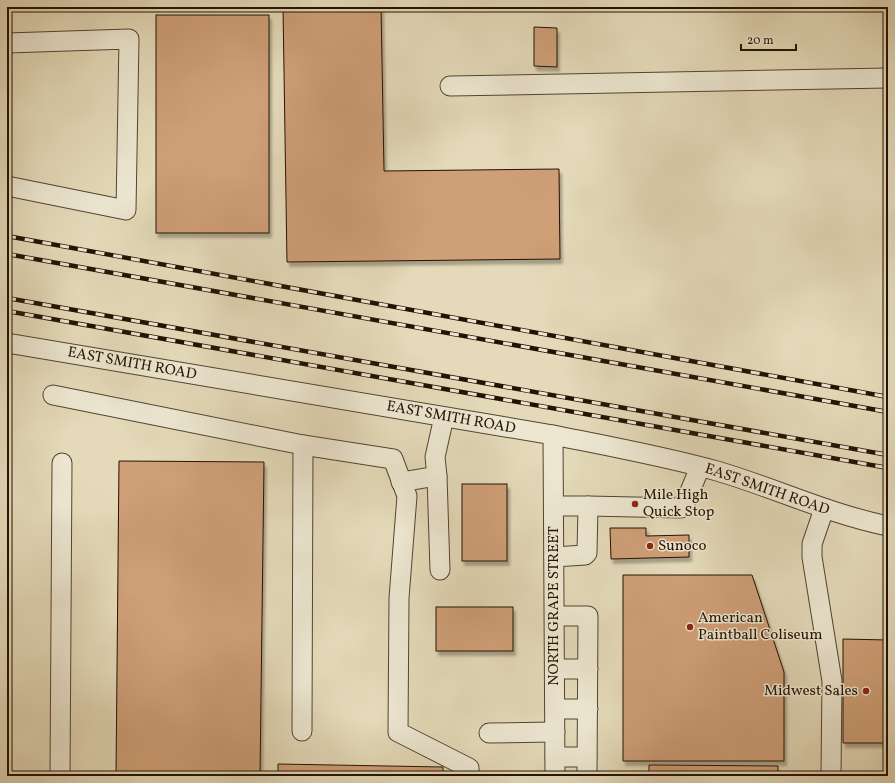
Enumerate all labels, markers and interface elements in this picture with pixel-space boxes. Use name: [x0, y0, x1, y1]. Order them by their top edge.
scale bar: [741, 26, 796, 52]
text: 20 m: [747, 33, 774, 49]
street label: EAST SMITH ROAD: [66, 342, 198, 386]
street label: EAST SMITH ROAD: [385, 396, 517, 440]
street label: EAST SMITH ROAD: [702, 459, 832, 521]
place label: Mile High Quick Stop: [643, 485, 714, 523]
marker: Mile High Quick Stop: [630, 499, 640, 509]
street label: NORTH GRAPE STREET: [544, 526, 565, 686]
place label: Sunoco: [658, 536, 706, 557]
marker: Sunoco: [645, 541, 655, 551]
place label: American Paintball Coliseum: [698, 608, 822, 646]
marker: American Paintball Coliseum: [685, 622, 695, 632]
place label: Midwest Sales: [764, 681, 858, 702]
marker: Midwest Sales: [861, 686, 871, 696]

